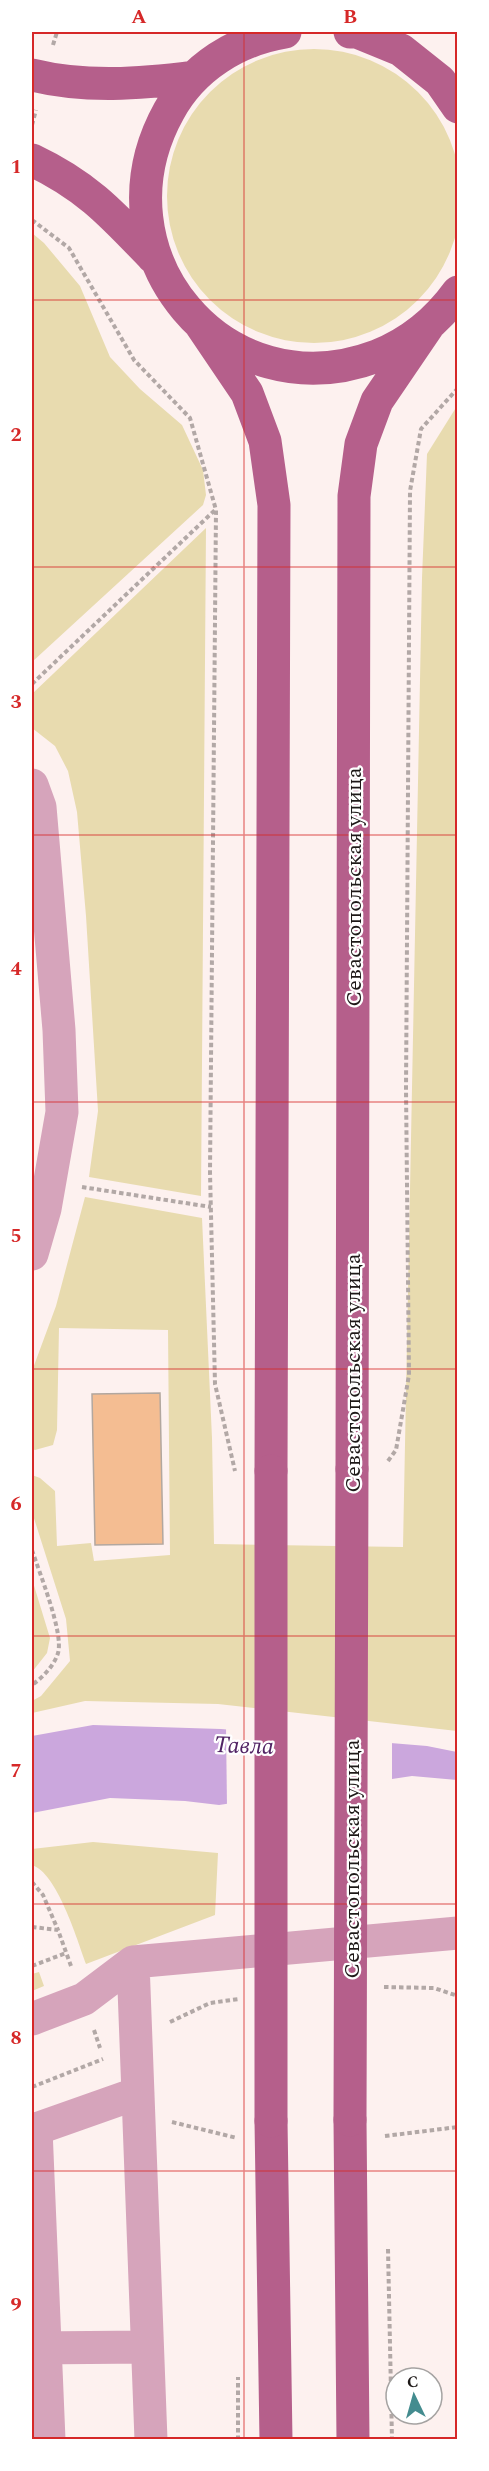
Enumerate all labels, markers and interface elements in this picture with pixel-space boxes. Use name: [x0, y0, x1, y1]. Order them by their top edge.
text: A: [131, 2, 147, 32]
text: B: [343, 2, 357, 32]
text: 1: [10, 152, 22, 182]
text: 2: [10, 420, 22, 450]
text: 3: [10, 687, 22, 717]
street label: Севастопольская улица: [338, 767, 371, 1007]
text: 4: [10, 954, 22, 984]
text: 5: [10, 1221, 22, 1251]
street label: Севастопольская улица: [337, 1253, 370, 1493]
text: 6: [10, 1489, 22, 1519]
water label: Тавла: [213, 1727, 274, 1765]
street label: Севастопольская улица: [336, 1739, 369, 1979]
text: 7: [10, 1756, 22, 1786]
text: 8: [10, 2023, 22, 2053]
text: 9: [10, 2290, 22, 2320]
north arrow: [384, 2366, 444, 2426]
text: С: [406, 2370, 419, 2395]

